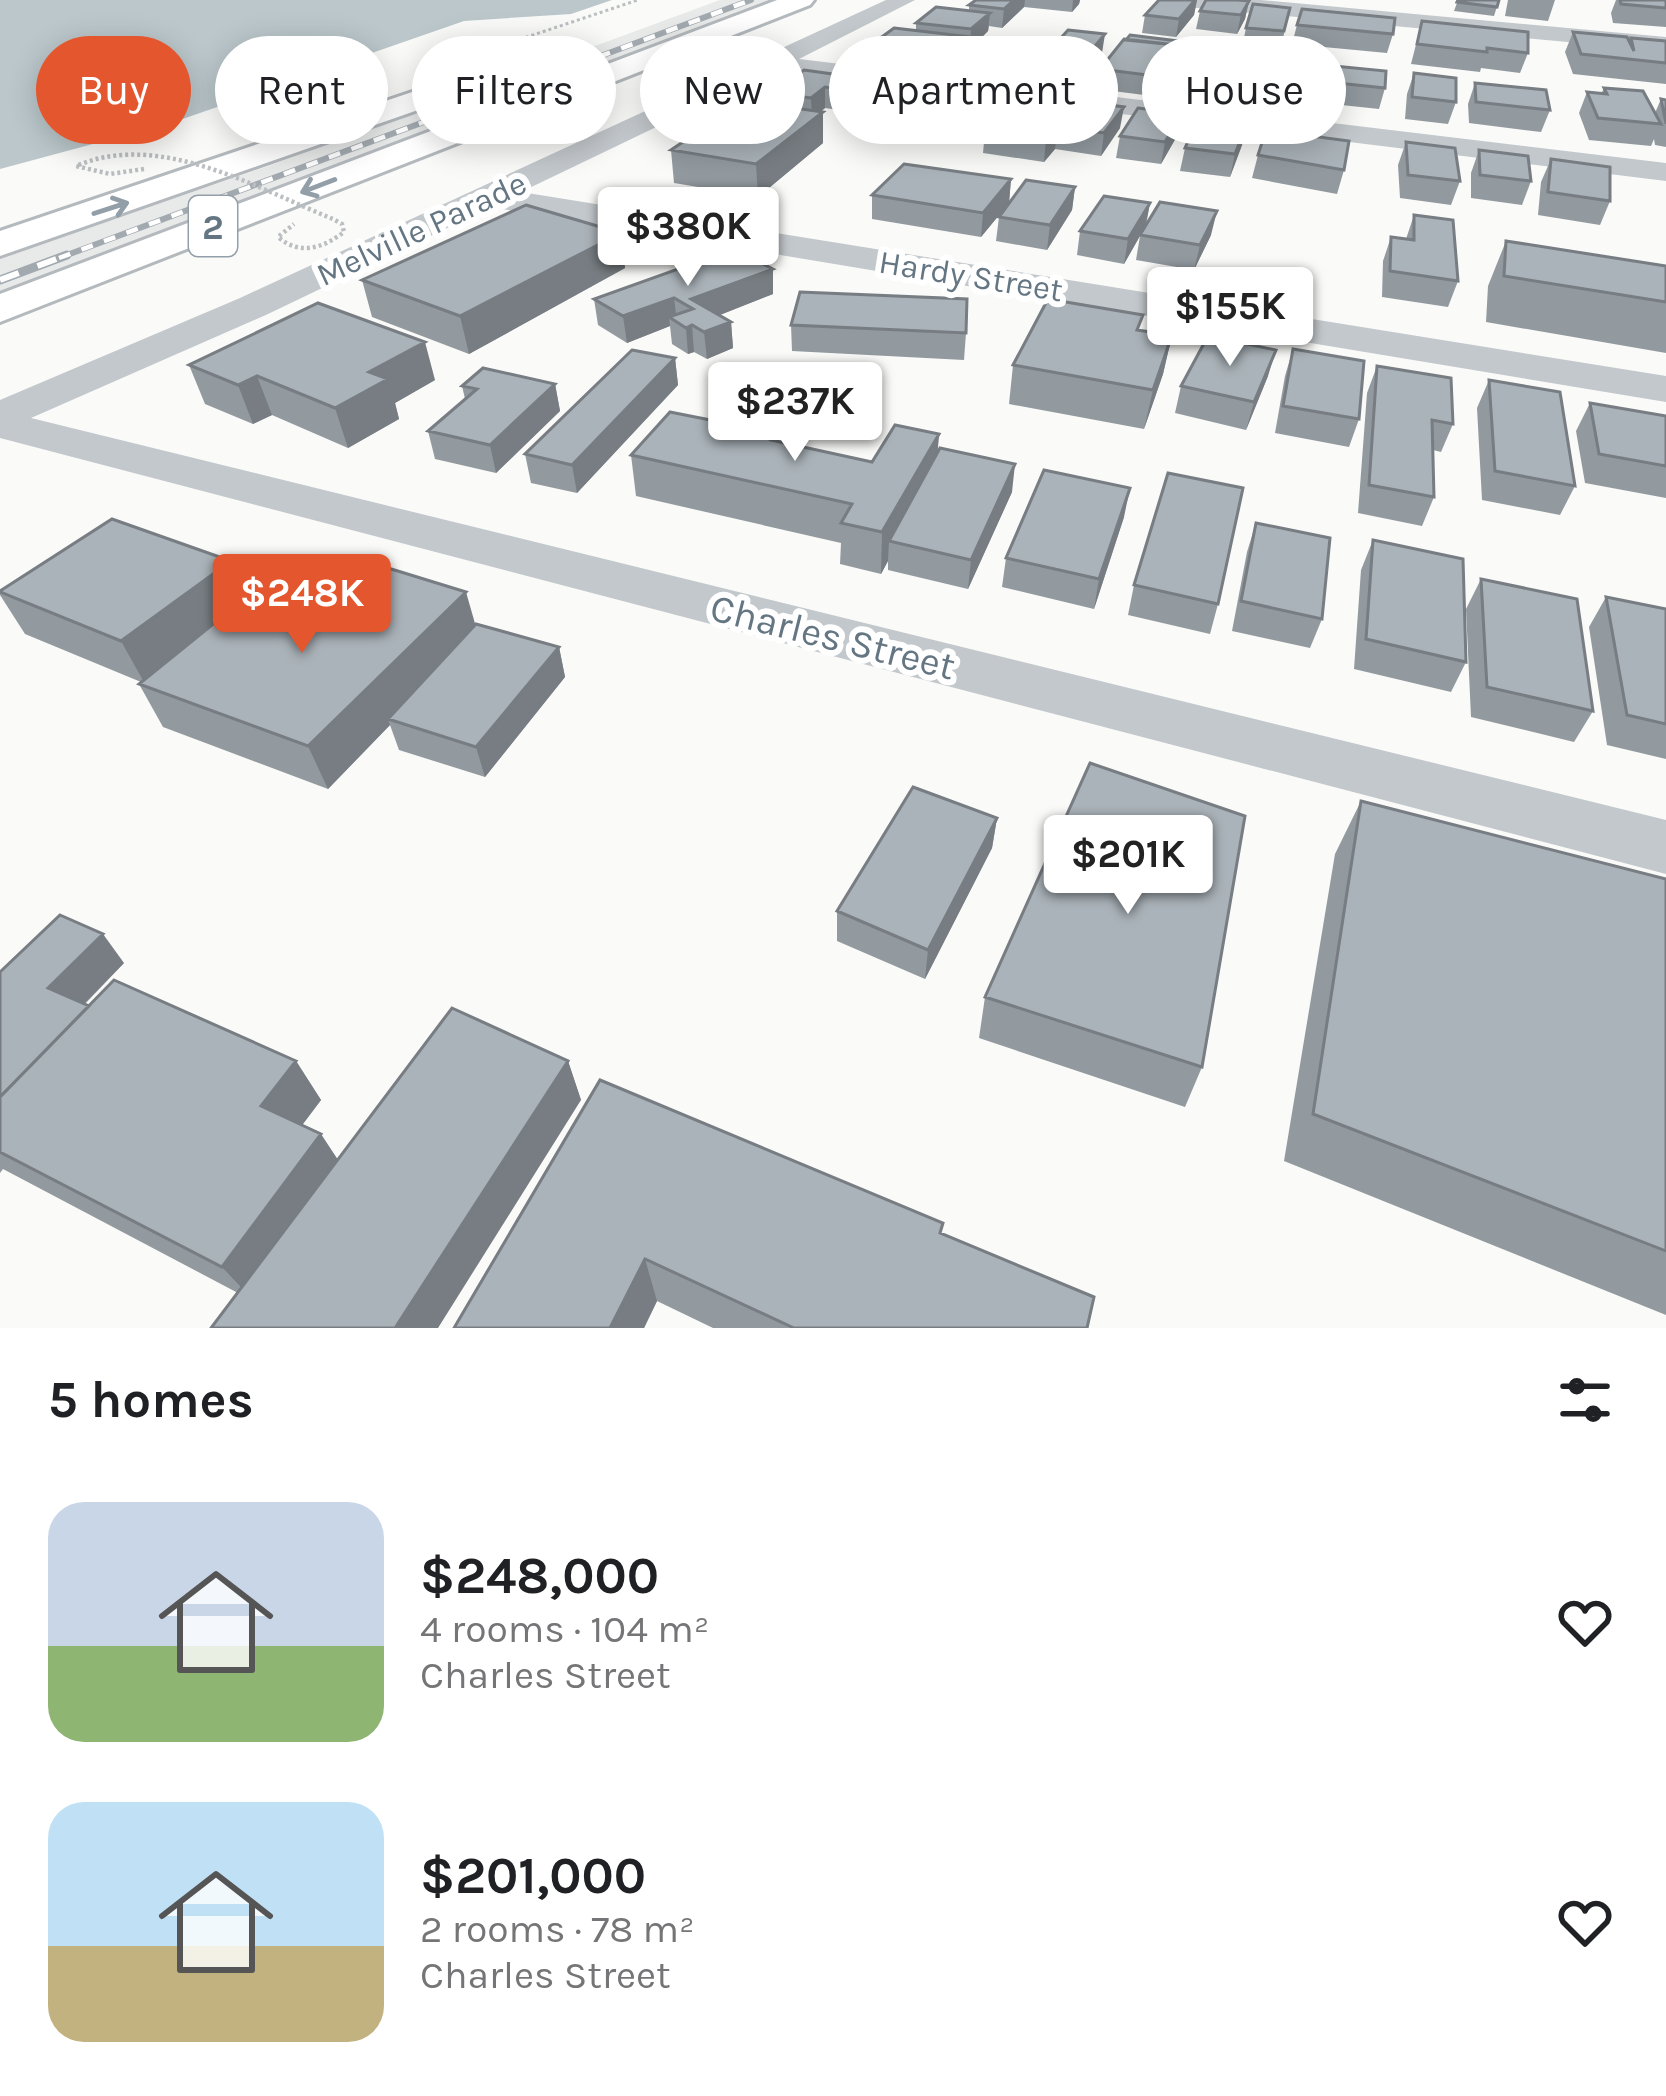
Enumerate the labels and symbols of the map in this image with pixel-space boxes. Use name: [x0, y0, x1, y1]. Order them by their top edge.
street label: Melville Parade: [311, 164, 532, 294]
one-way arrow: [300, 176, 337, 198]
pin: $380K: [604, 187, 772, 289]
one-way arrow: [91, 195, 129, 217]
road number: 2: [189, 196, 237, 256]
street label: Hardy Street: [876, 243, 1065, 309]
pin: $155K: [1146, 267, 1314, 369]
pin: $237K: [711, 362, 879, 464]
pin: $248K: [218, 554, 386, 656]
street label: Charles Street: [706, 584, 960, 690]
pin: $201K: [1044, 815, 1212, 917]

